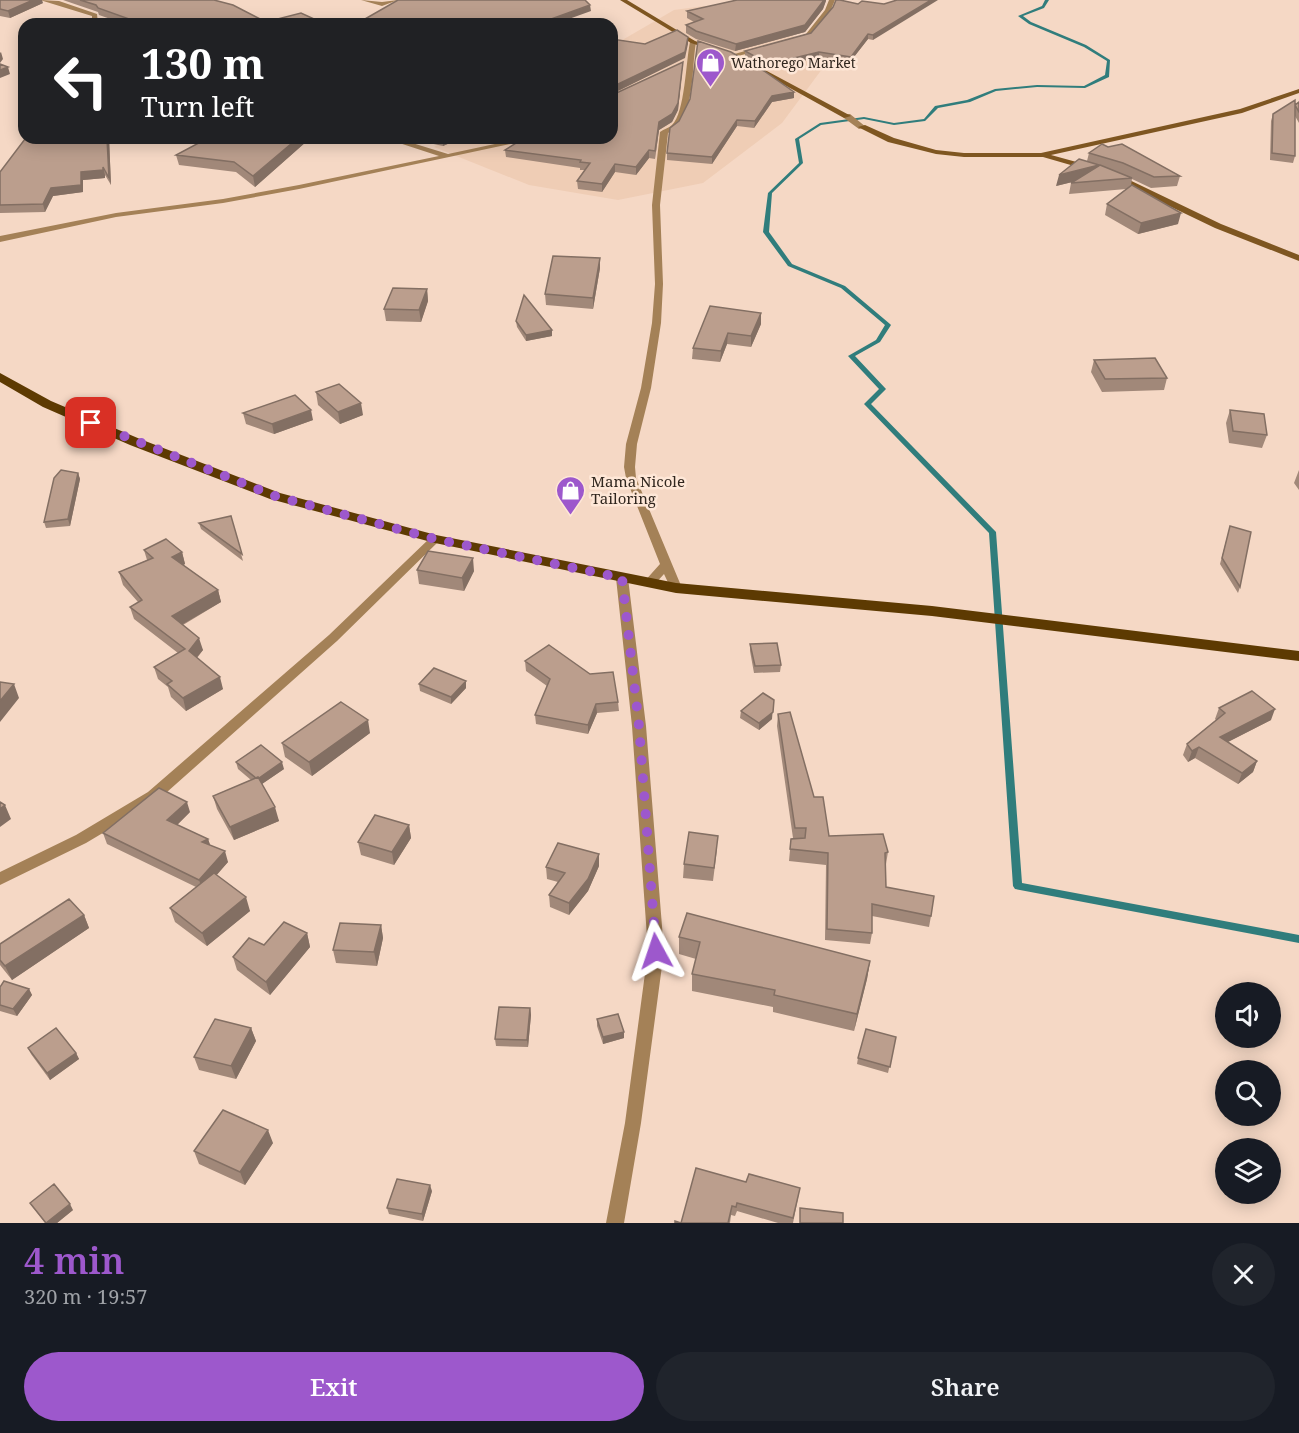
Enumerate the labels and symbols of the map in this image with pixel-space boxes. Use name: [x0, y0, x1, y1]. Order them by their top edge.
shop icon: Wathorego Market: [694, 46, 726, 88]
place label: Wathorego Market: [731, 53, 856, 72]
pin: [65, 397, 116, 448]
place label: Mama Nicole Tailoring: [591, 471, 685, 508]
shop icon: Mama Nicole Tailoring: [554, 474, 586, 516]
position arrow: [624, 919, 688, 983]

